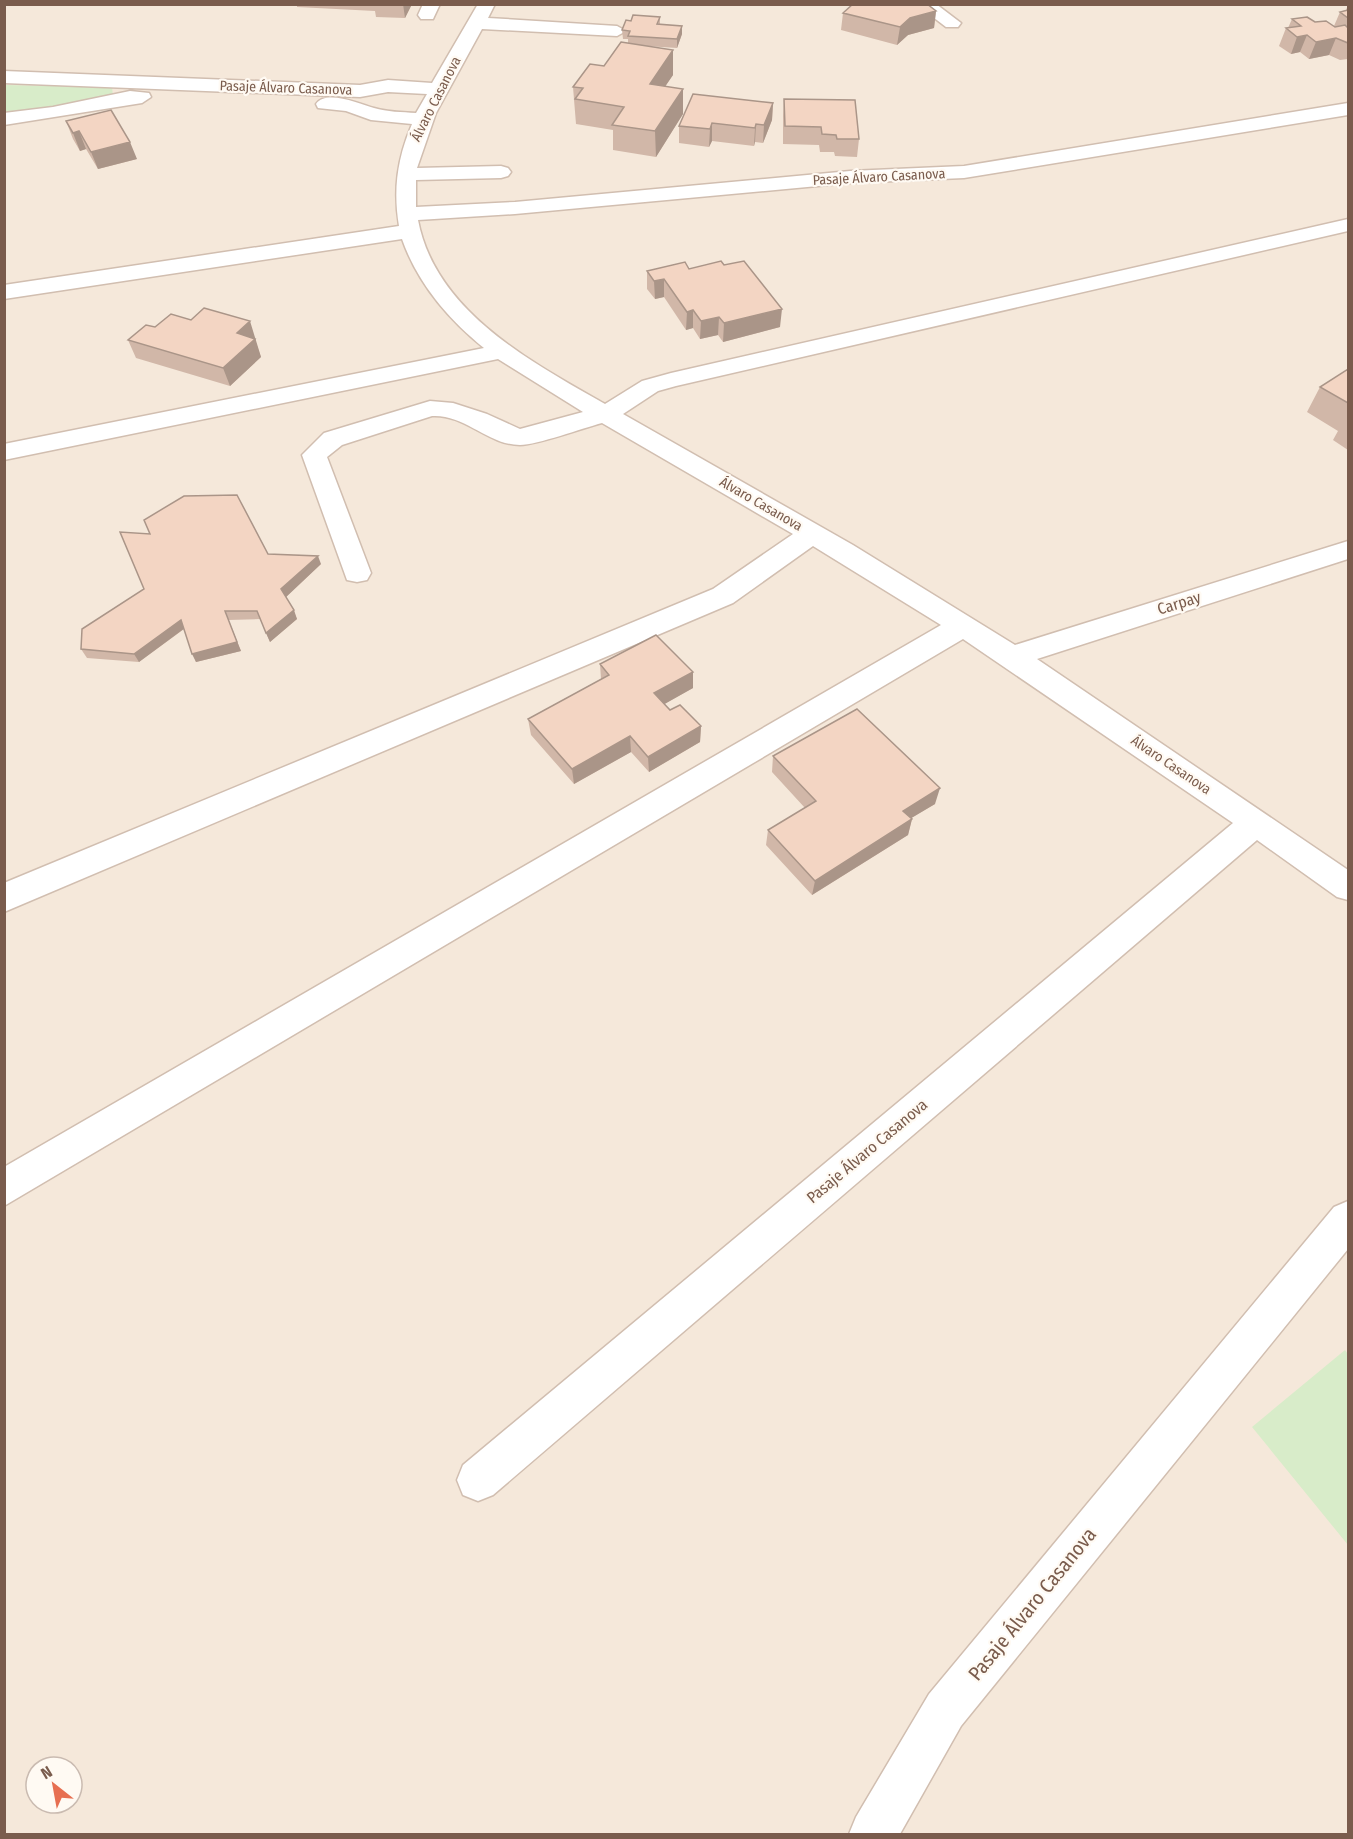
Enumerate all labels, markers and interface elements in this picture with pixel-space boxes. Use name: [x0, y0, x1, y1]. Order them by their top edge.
street label: Álvaro Casanova: [406, 53, 465, 144]
street label: Pasaje Álvaro Casanova: [219, 76, 353, 99]
street label: Pasaje Álvaro Casanova: [812, 164, 946, 189]
street label: Álvaro Casanova: [716, 473, 806, 535]
street label: Carpay: [1155, 587, 1204, 619]
street label: Álvaro Casanova: [1128, 731, 1215, 798]
street label: Pasaje Álvaro Casanova: [803, 1095, 931, 1207]
street label: Pasaje Álvaro Casanova: [963, 1523, 1101, 1685]
north arrow: [24, 1755, 84, 1815]
text: N: [38, 1762, 56, 1783]

